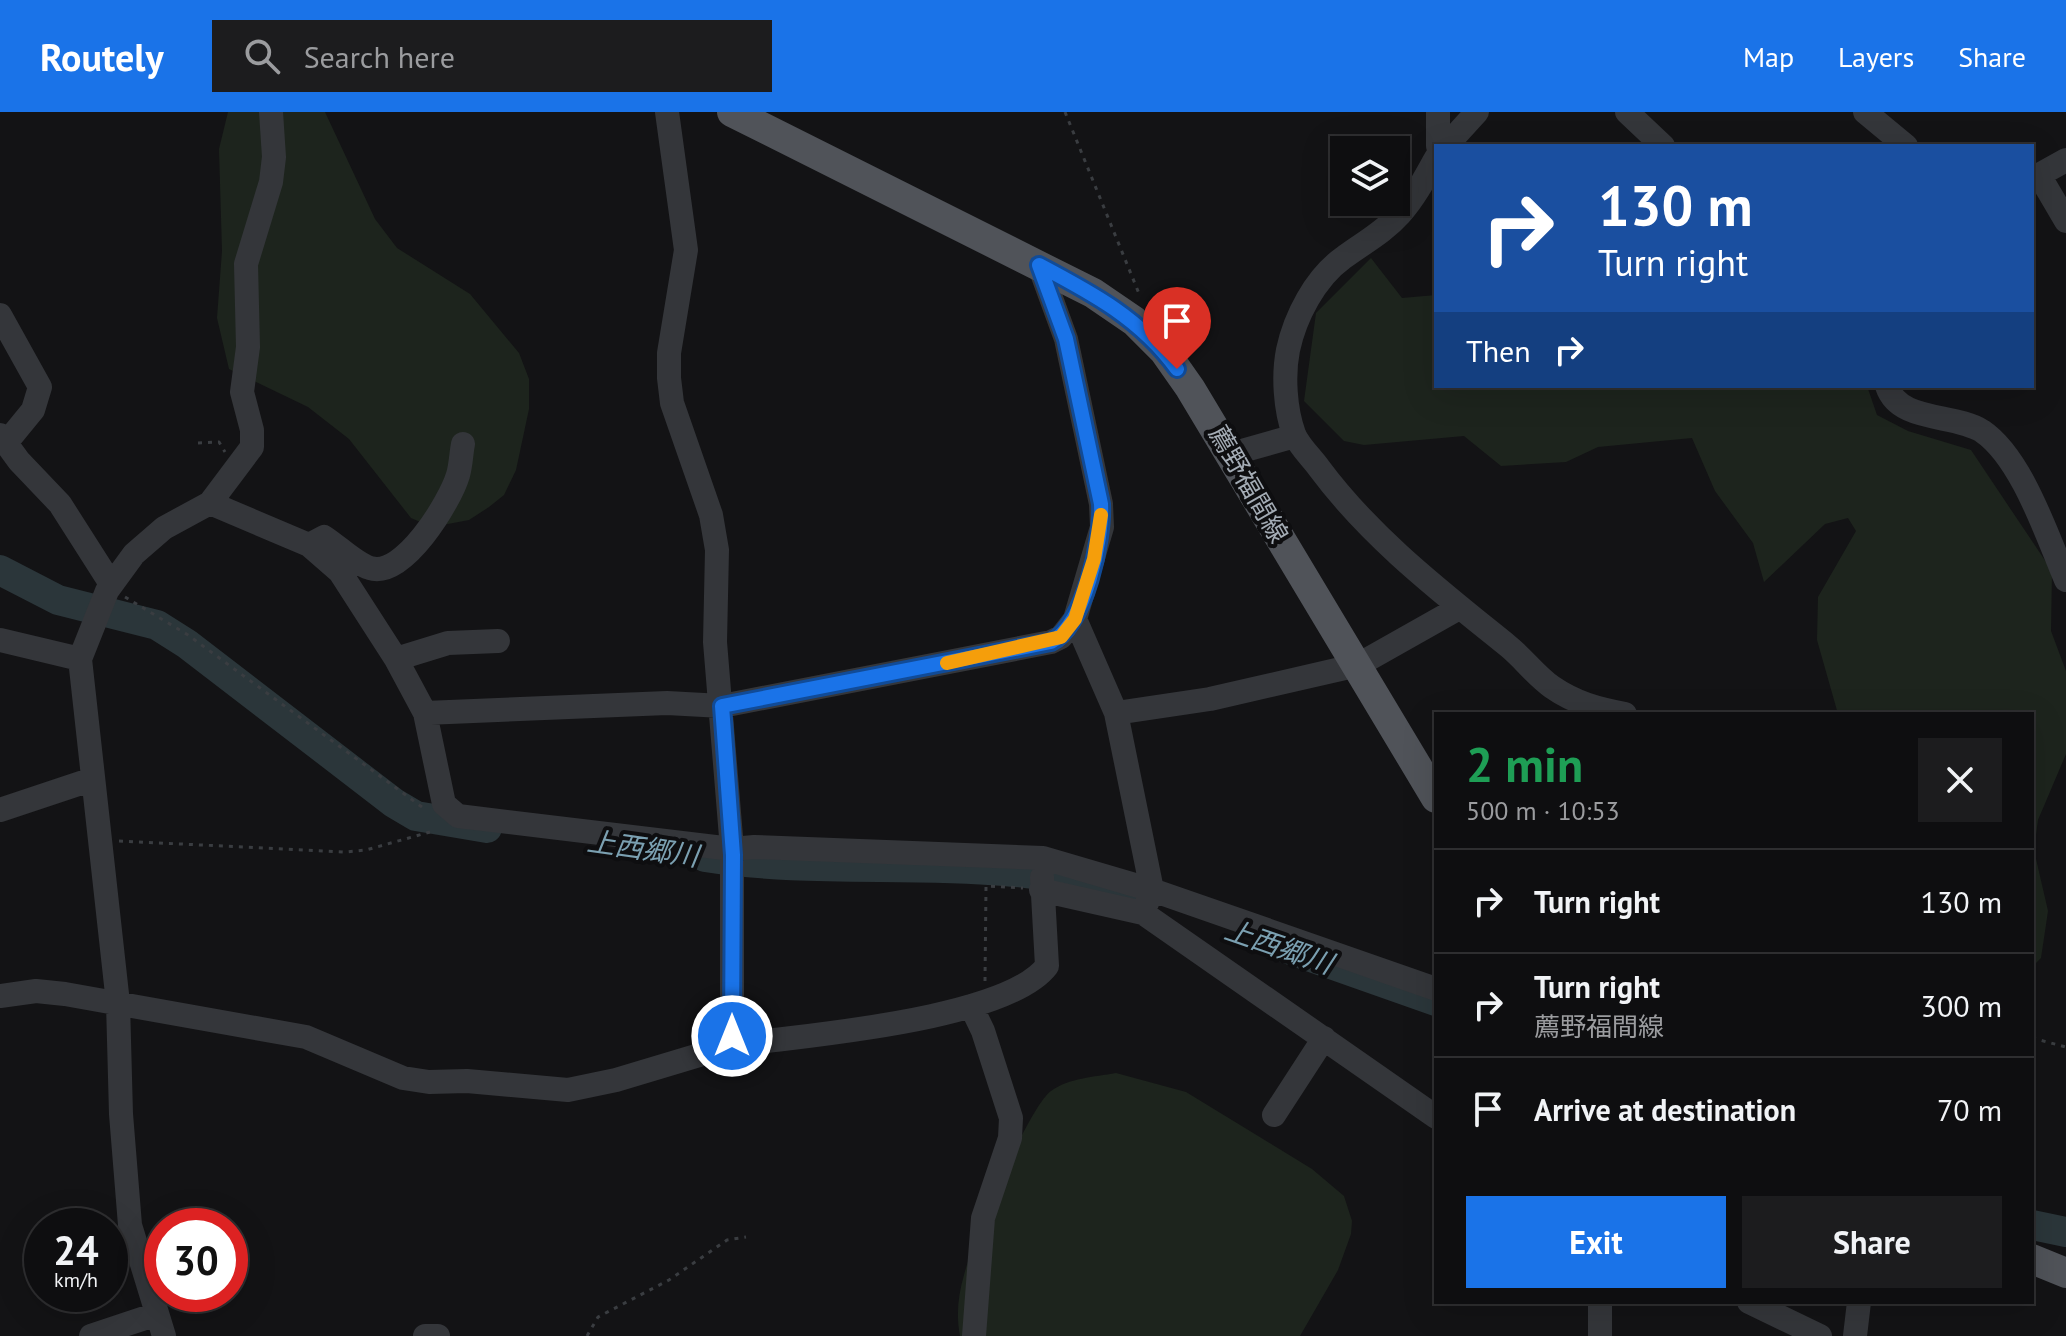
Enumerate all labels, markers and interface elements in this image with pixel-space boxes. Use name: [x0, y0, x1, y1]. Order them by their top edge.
search box: [212, 20, 772, 92]
text: Routely: [40, 32, 164, 81]
icon: search: [240, 34, 284, 78]
text: Search here: [304, 37, 455, 76]
text: Map: [1743, 38, 1794, 75]
text: Layers: [1838, 38, 1914, 75]
text: Share: [1958, 38, 2026, 75]
map controls: [1330, 136, 1410, 216]
button: layers: [1330, 136, 1410, 216]
text: 130 m: [1598, 169, 1753, 241]
icon: right: [1466, 176, 1570, 280]
text: Turn right: [1598, 239, 1748, 286]
pin: [1143, 287, 1211, 369]
icon: arrive: [1155, 299, 1199, 343]
icon: right: [1547, 328, 1591, 372]
text: Then: [1466, 331, 1531, 370]
street label: 薦野福間線: [1202, 419, 1296, 549]
text: 2 min: [1466, 733, 1583, 795]
button: close: [1918, 738, 2002, 822]
text: 500 m · 10:53: [1466, 794, 1620, 827]
water label: 上西郷川: [585, 822, 704, 875]
icon: right: [1466, 879, 1510, 923]
text: Turn right: [1534, 882, 1660, 921]
text: 130 m: [1921, 882, 2002, 921]
water label: 上西郷川: [1220, 910, 1341, 983]
text: Turn right: [1534, 967, 1660, 1006]
icon: right: [1466, 983, 1510, 1027]
text: 300 m: [1921, 986, 2002, 1025]
position arrow: [690, 994, 774, 1078]
text: 薦野福間線: [1534, 1010, 1664, 1043]
icon: arrive: [1466, 1087, 1510, 1131]
text: Arrive at destination: [1534, 1090, 1796, 1129]
text: 70 m: [1937, 1090, 2002, 1129]
button: Exit: [1466, 1196, 1726, 1288]
button: Share: [1742, 1196, 2002, 1288]
speed limit sign: 30: [144, 1208, 248, 1312]
text: 24: [53, 1224, 99, 1276]
text: km/h: [54, 1267, 98, 1293]

